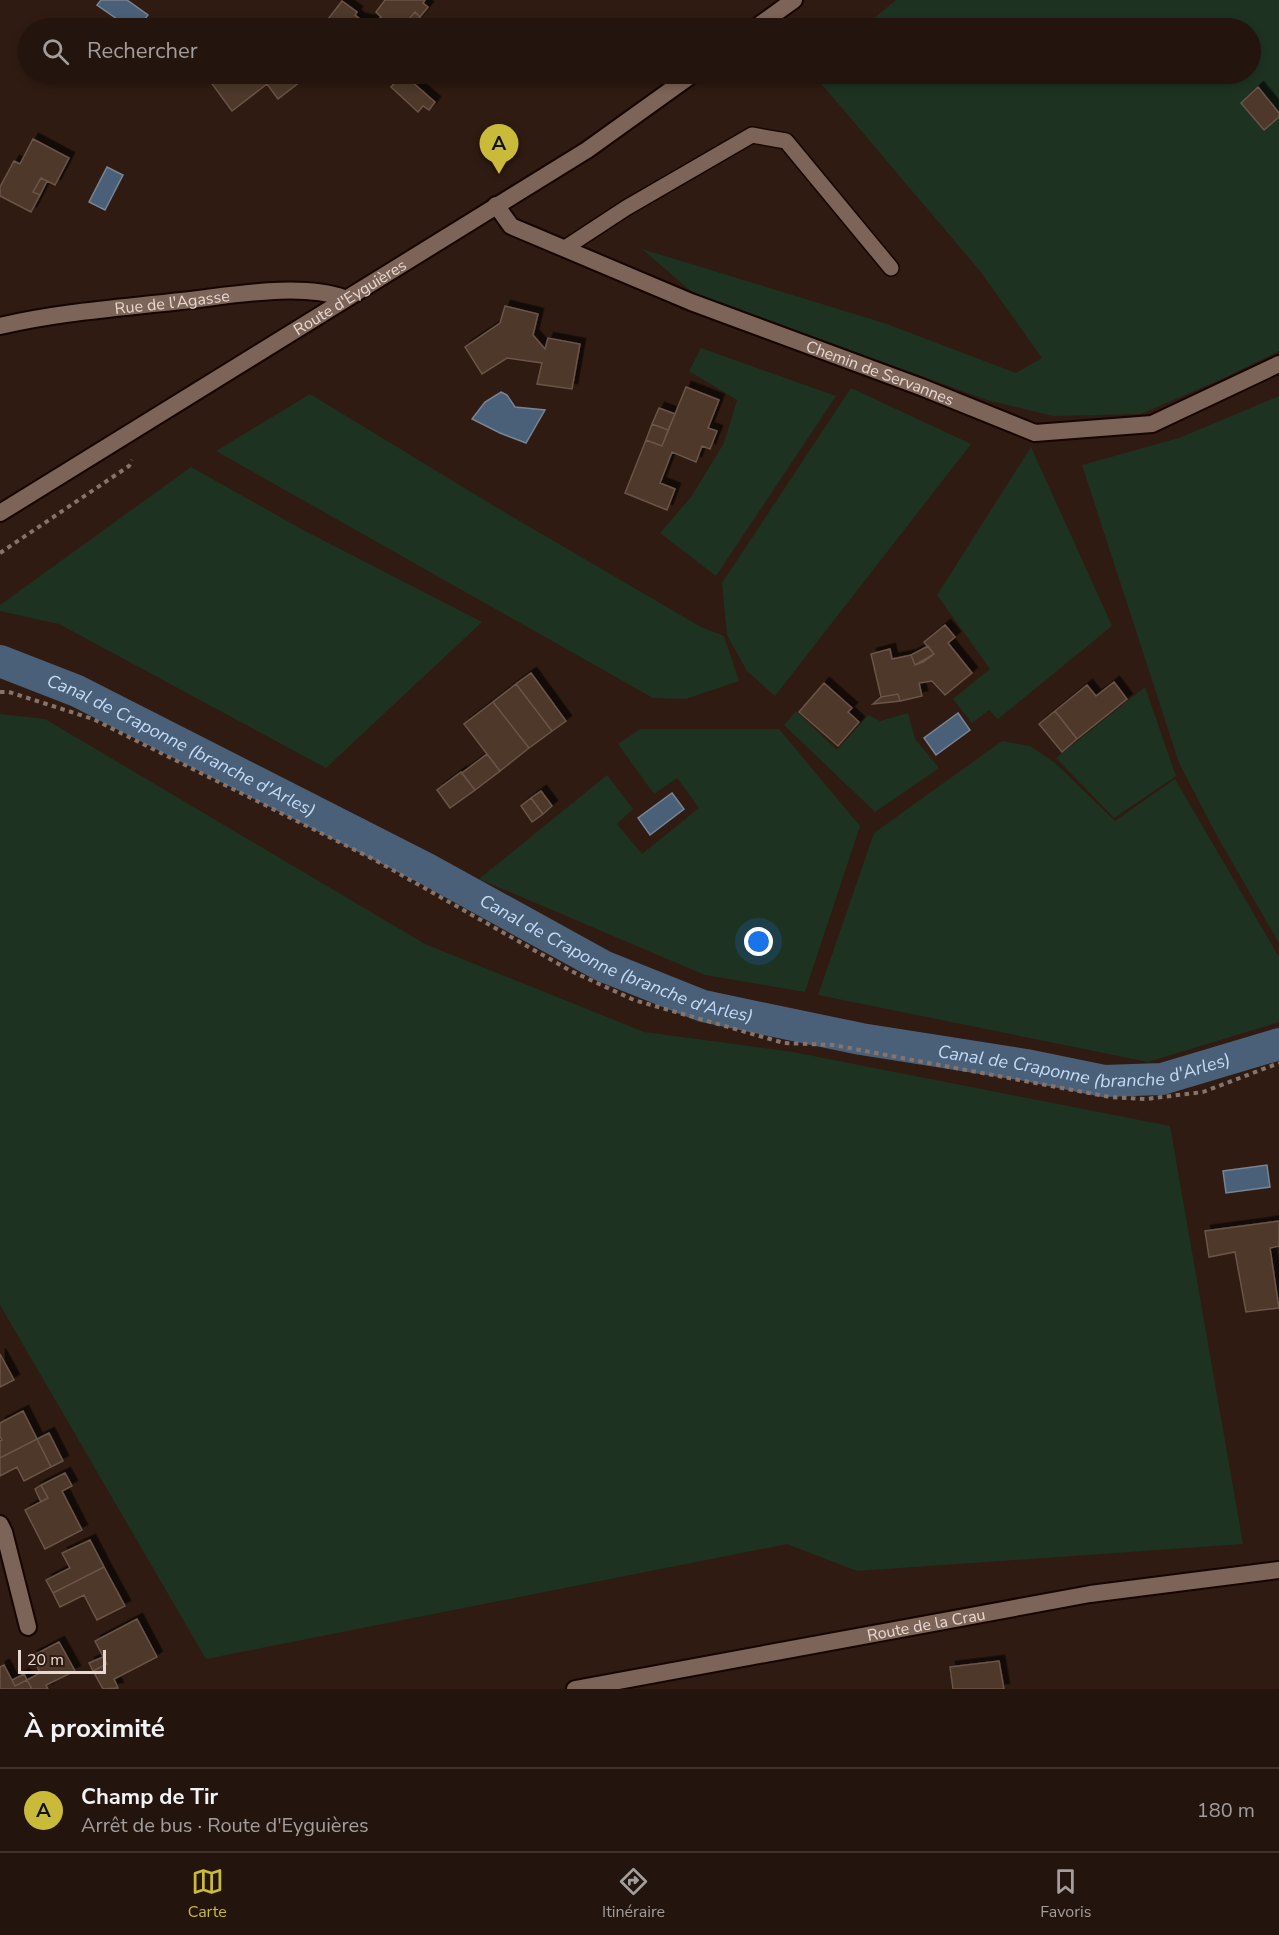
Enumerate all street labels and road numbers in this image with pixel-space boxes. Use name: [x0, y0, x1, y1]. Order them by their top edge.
street label: Route d'Eyguières: [289, 254, 411, 341]
street label: Rue de l'Agasse: [114, 285, 231, 320]
street label: Chemin de Servannes: [803, 335, 957, 411]
street label: Route de la Crau: [865, 1604, 987, 1647]

